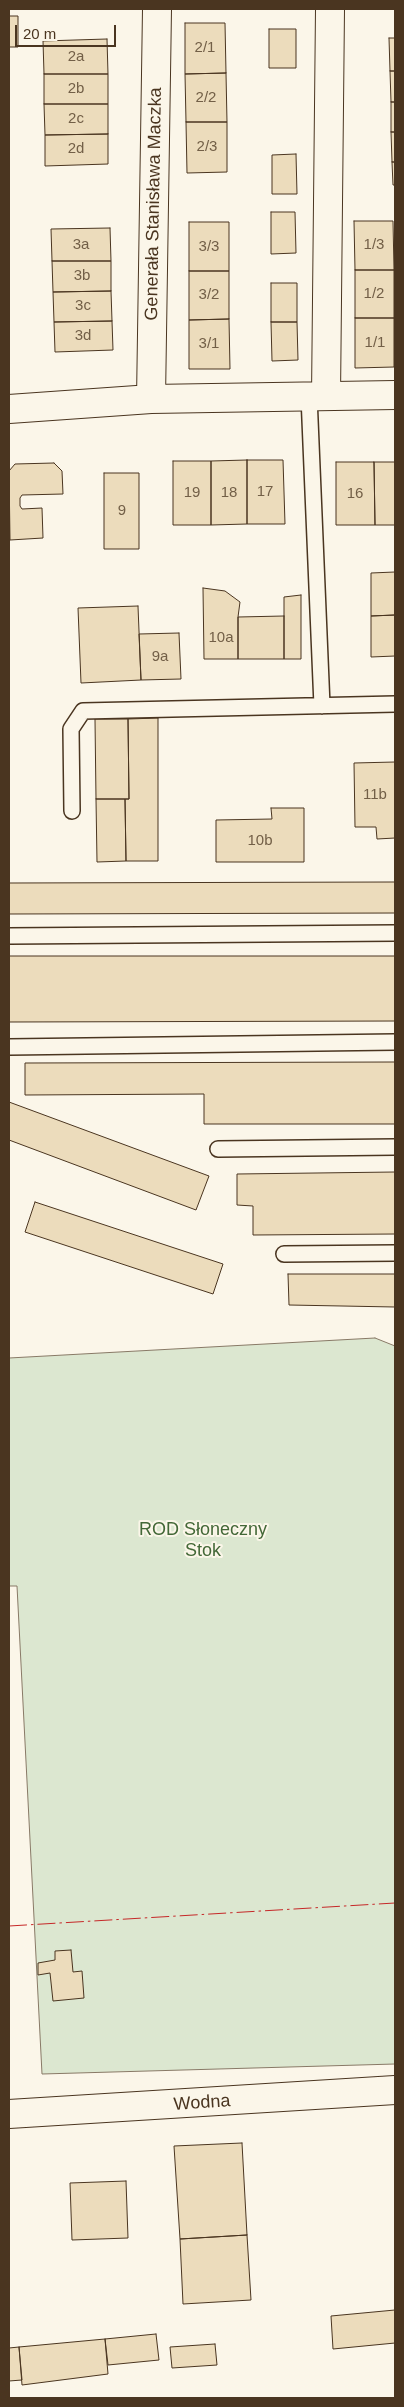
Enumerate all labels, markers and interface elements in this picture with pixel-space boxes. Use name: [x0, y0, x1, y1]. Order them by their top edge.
scale bar: [18, 15, 119, 47]
text: 20 m: [23, 25, 56, 42]
house number: 2/1: [195, 39, 215, 57]
house number: 2a: [68, 48, 84, 66]
house number: 2b: [68, 80, 84, 98]
street label: Generała Stanisława Maczka: [141, 87, 167, 321]
house number: 2/2: [196, 89, 216, 107]
house number: 2c: [68, 110, 84, 128]
house number: 2/3: [197, 138, 217, 156]
house number: 2d: [68, 140, 84, 158]
house number: 3a: [73, 236, 89, 254]
house number: 1/3: [364, 236, 384, 254]
house number: 3/3: [199, 238, 219, 256]
house number: 3b: [74, 267, 90, 285]
house number: 1/2: [364, 285, 384, 303]
house number: 3/2: [199, 286, 219, 304]
house number: 3c: [75, 297, 91, 315]
house number: 3d: [75, 327, 91, 345]
house number: 1/1: [365, 334, 385, 352]
house number: 3/1: [199, 335, 219, 353]
house number: 17: [257, 483, 273, 501]
house number: 19: [184, 484, 200, 502]
house number: 18: [221, 484, 237, 502]
house number: 16: [347, 485, 363, 503]
house number: 9: [118, 502, 126, 520]
house number: 10a: [208, 629, 234, 647]
house number: 9a: [152, 648, 168, 666]
house number: 11b: [363, 786, 387, 804]
house number: 10b: [247, 832, 273, 850]
park label: ROD Słoneczny Stok: [139, 1519, 267, 1562]
street label: Wodna: [173, 2090, 231, 2116]

